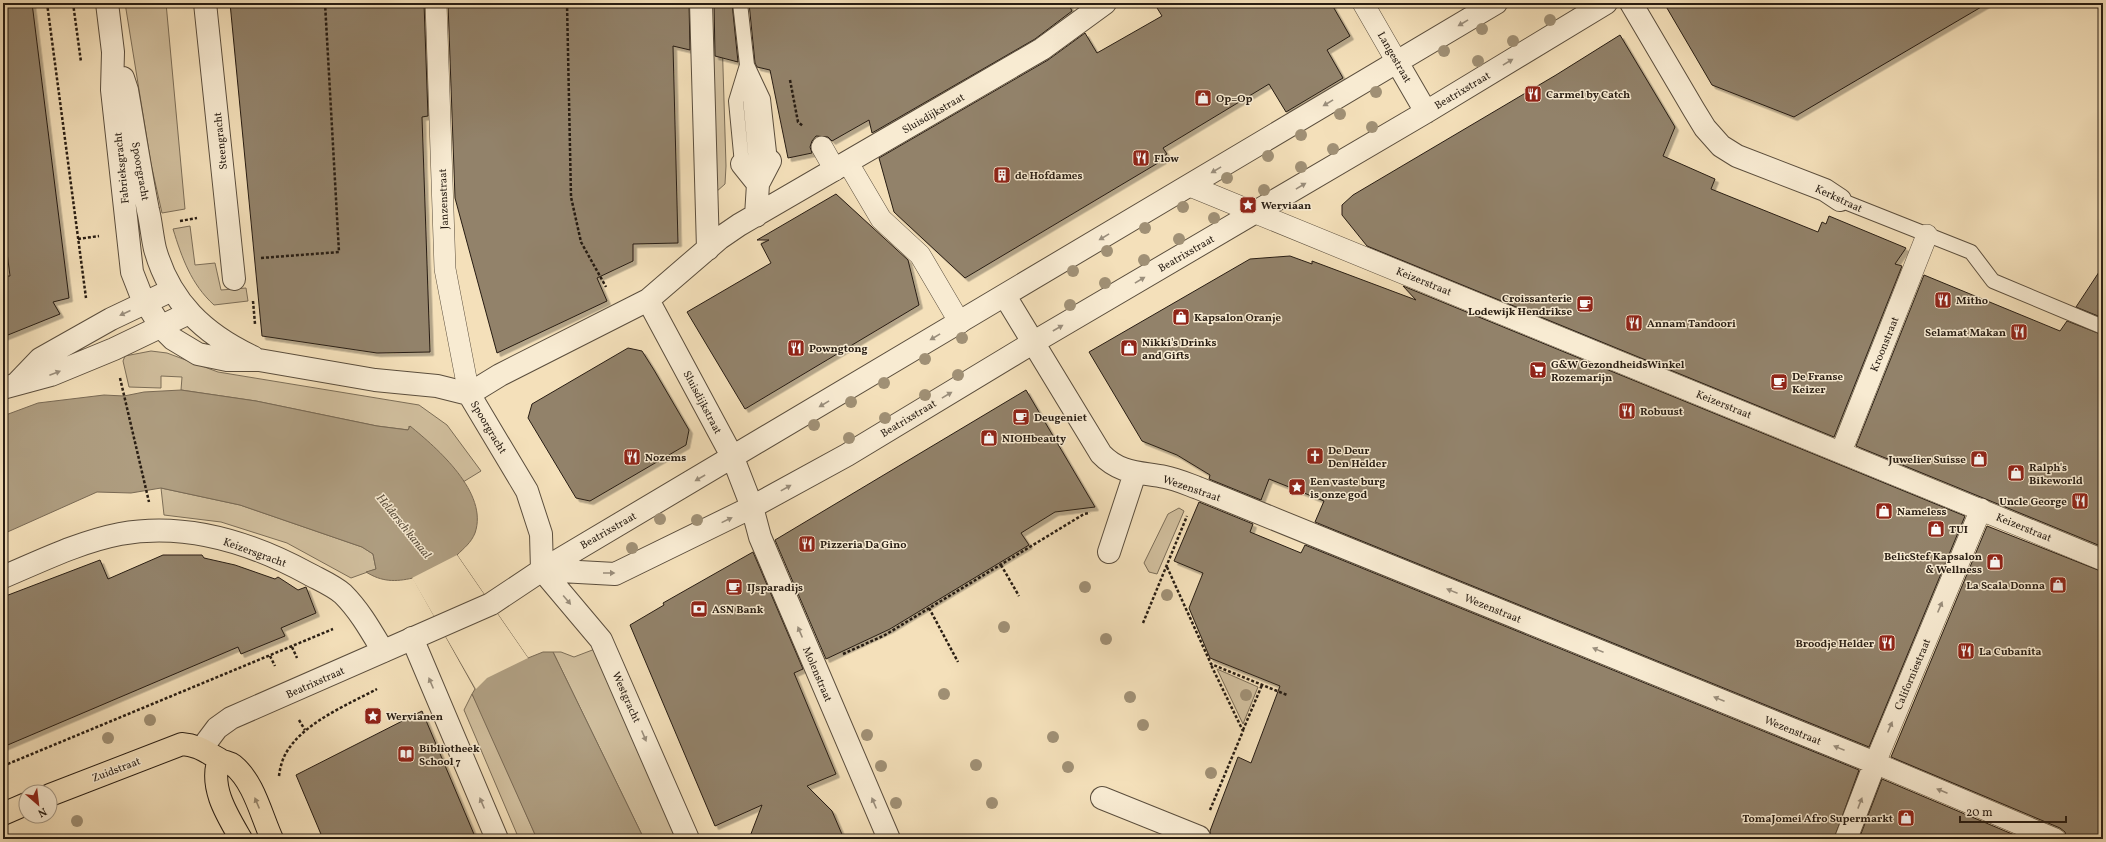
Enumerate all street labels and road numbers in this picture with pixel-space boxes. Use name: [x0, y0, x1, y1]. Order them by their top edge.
street label: Langestraat: [1373, 29, 1414, 86]
street label: Beatrixstraat: [1432, 69, 1494, 114]
street label: Sluisdijkstraat: [900, 90, 968, 138]
street label: Steengracht: [211, 111, 232, 170]
street label: Fabrieksgracht: [111, 131, 134, 204]
street label: Spoorgracht: [127, 141, 152, 202]
street label: Janzenstraat: [436, 168, 453, 230]
street label: Kerkstraat: [1812, 182, 1865, 217]
street label: Beatrixstraat: [1156, 232, 1218, 276]
street label: Keizerstraat: [1393, 264, 1454, 300]
street label: Kroonstraat: [1868, 315, 1903, 374]
street label: Sluisdijkstraat: [679, 368, 725, 437]
street label: Keizerstraat: [1693, 387, 1754, 423]
street label: Beatrixstraat: [878, 397, 940, 442]
street label: Spoorgracht: [466, 398, 510, 457]
street label: Wezenstraat: [1160, 472, 1223, 506]
street label: Beatrixstraat: [578, 509, 640, 553]
street label: Keizerstraat: [1993, 510, 2054, 546]
street label: Keizersgracht: [221, 535, 288, 572]
street label: Wezenstraat: [1462, 591, 1523, 628]
street label: Californiestraat: [1892, 636, 1935, 713]
street label: Molenstraat: [798, 645, 835, 705]
street label: Beatrixstraat: [284, 664, 347, 703]
street label: Westgracht: [608, 670, 644, 726]
street label: Wezenstraat: [1762, 713, 1823, 750]
street label: Zuidstraat: [90, 754, 143, 786]

